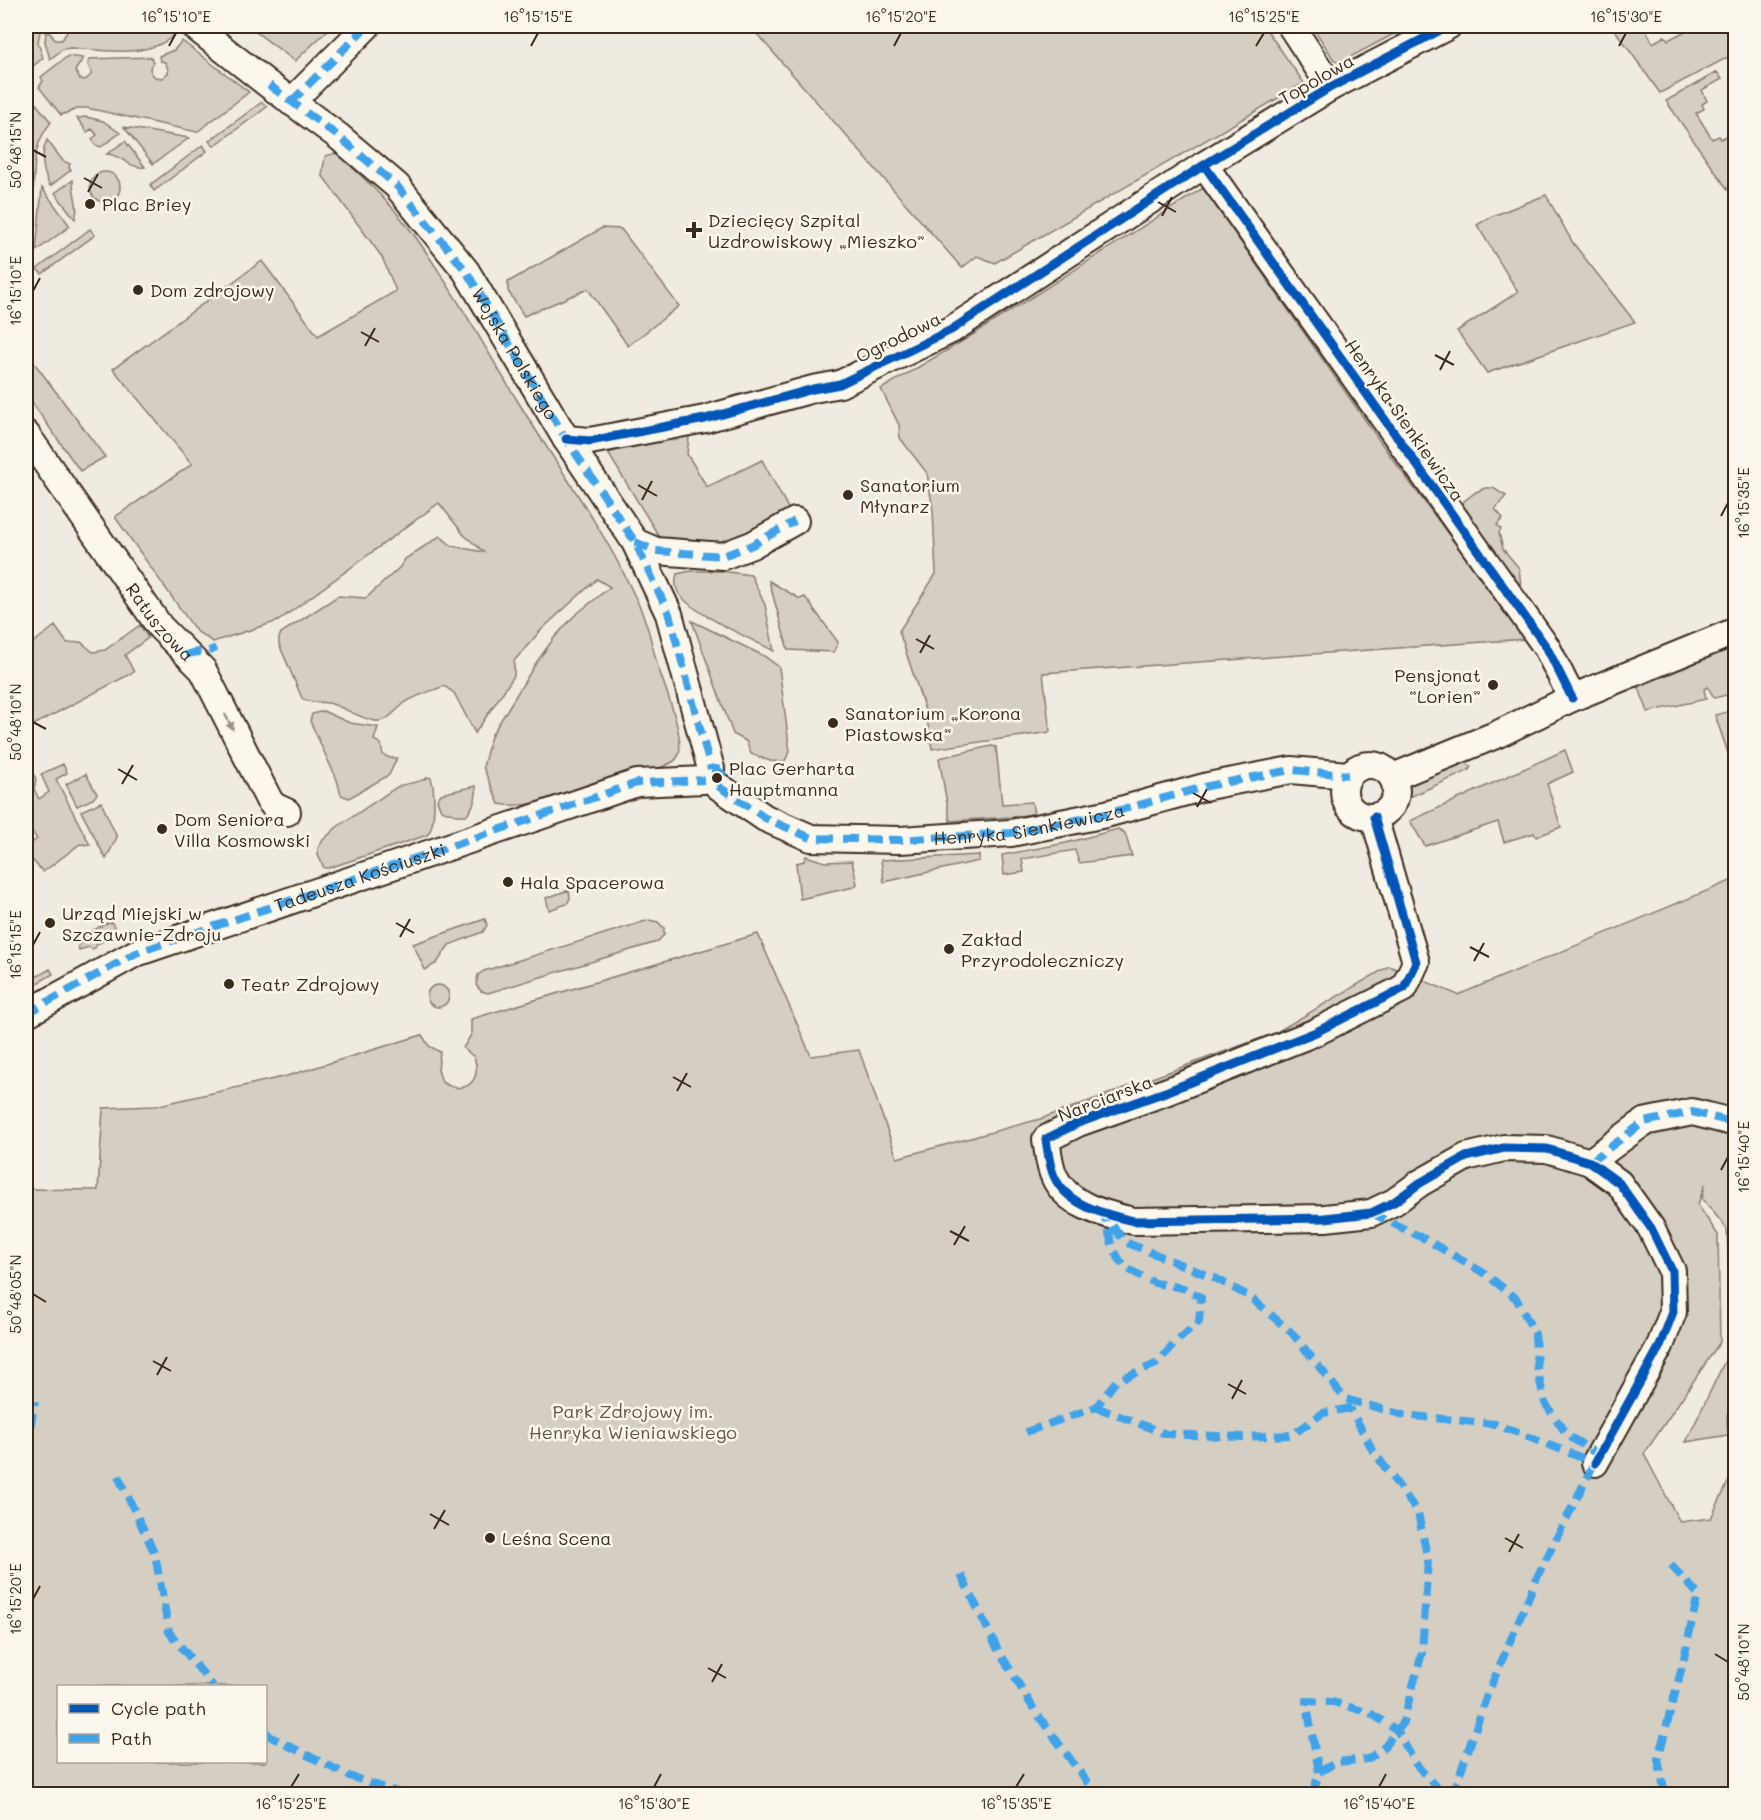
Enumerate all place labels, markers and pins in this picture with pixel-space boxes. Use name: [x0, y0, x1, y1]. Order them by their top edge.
place label: Plac Briey: [102, 192, 191, 216]
marker: Plac Briey: [83, 197, 97, 211]
place label: Dziecięcy Szpital Uzdrowiskowy „Mieszko”: [708, 208, 925, 253]
marker: Dziecięcy Szpital Uzdrowiskowy „Mieszko”: [685, 221, 703, 239]
place label: Dom zdrojowy: [150, 278, 274, 302]
marker: Dom zdrojowy: [131, 283, 145, 297]
place label: Sanatorium Młynarz: [860, 473, 960, 518]
marker: Sanatorium Młynarz: [841, 488, 855, 502]
place label: Pensjonat “Lorien”: [1394, 663, 1481, 708]
marker: Pensjonat “Lorien”: [1486, 678, 1500, 692]
place label: Sanatorium „Korona Piastowska”: [845, 701, 1021, 746]
marker: Sanatorium „Korona Piastowska”: [826, 716, 840, 730]
place label: Plac Gerharta Hauptmanna: [729, 756, 855, 801]
marker: Plac Gerharta Hauptmanna: [710, 771, 724, 785]
place label: Dom Seniora Villa Kosmowski: [174, 807, 310, 852]
marker: Dom Seniora Villa Kosmowski: [155, 822, 169, 836]
place label: Hala Spacerowa: [520, 870, 665, 894]
marker: Hala Spacerowa: [501, 875, 515, 889]
place label: Urząd Miejski w Szczawnie-Zdroju: [62, 901, 221, 946]
marker: Urząd Miejski w Szczawnie-Zdroju: [43, 916, 57, 930]
place label: Zakład Przyrodoleczniczy: [961, 927, 1124, 972]
marker: Zakład Przyrodoleczniczy: [942, 942, 956, 956]
place label: Teatr Zdrojowy: [241, 972, 379, 996]
marker: Teatr Zdrojowy: [222, 977, 236, 991]
place label: Leśna Scena: [502, 1526, 611, 1550]
marker: Leśna Scena: [483, 1531, 497, 1545]

